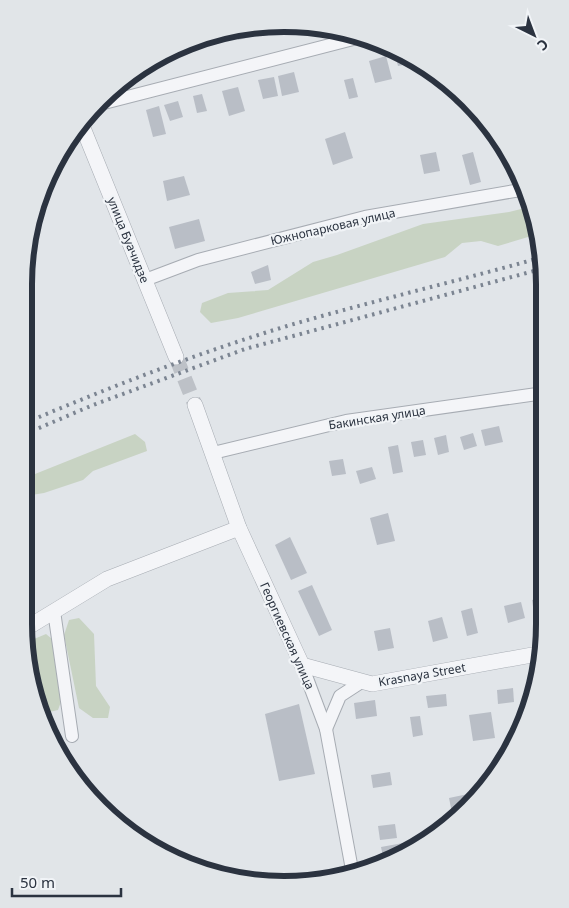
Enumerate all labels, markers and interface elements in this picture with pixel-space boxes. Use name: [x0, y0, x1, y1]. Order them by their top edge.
north arrow: [509, 10, 559, 60]
text: С: [533, 35, 553, 55]
street label: улица Буачидзе: [103, 194, 154, 286]
street label: Южнопарковая улица: [269, 204, 397, 249]
street label: Бакинская улица: [327, 401, 427, 434]
street label: Георгиевская улица: [256, 580, 319, 692]
street label: Krasnaya Street: [377, 658, 468, 691]
scale bar: [12, 866, 121, 898]
text: 50 m: [20, 872, 55, 892]

